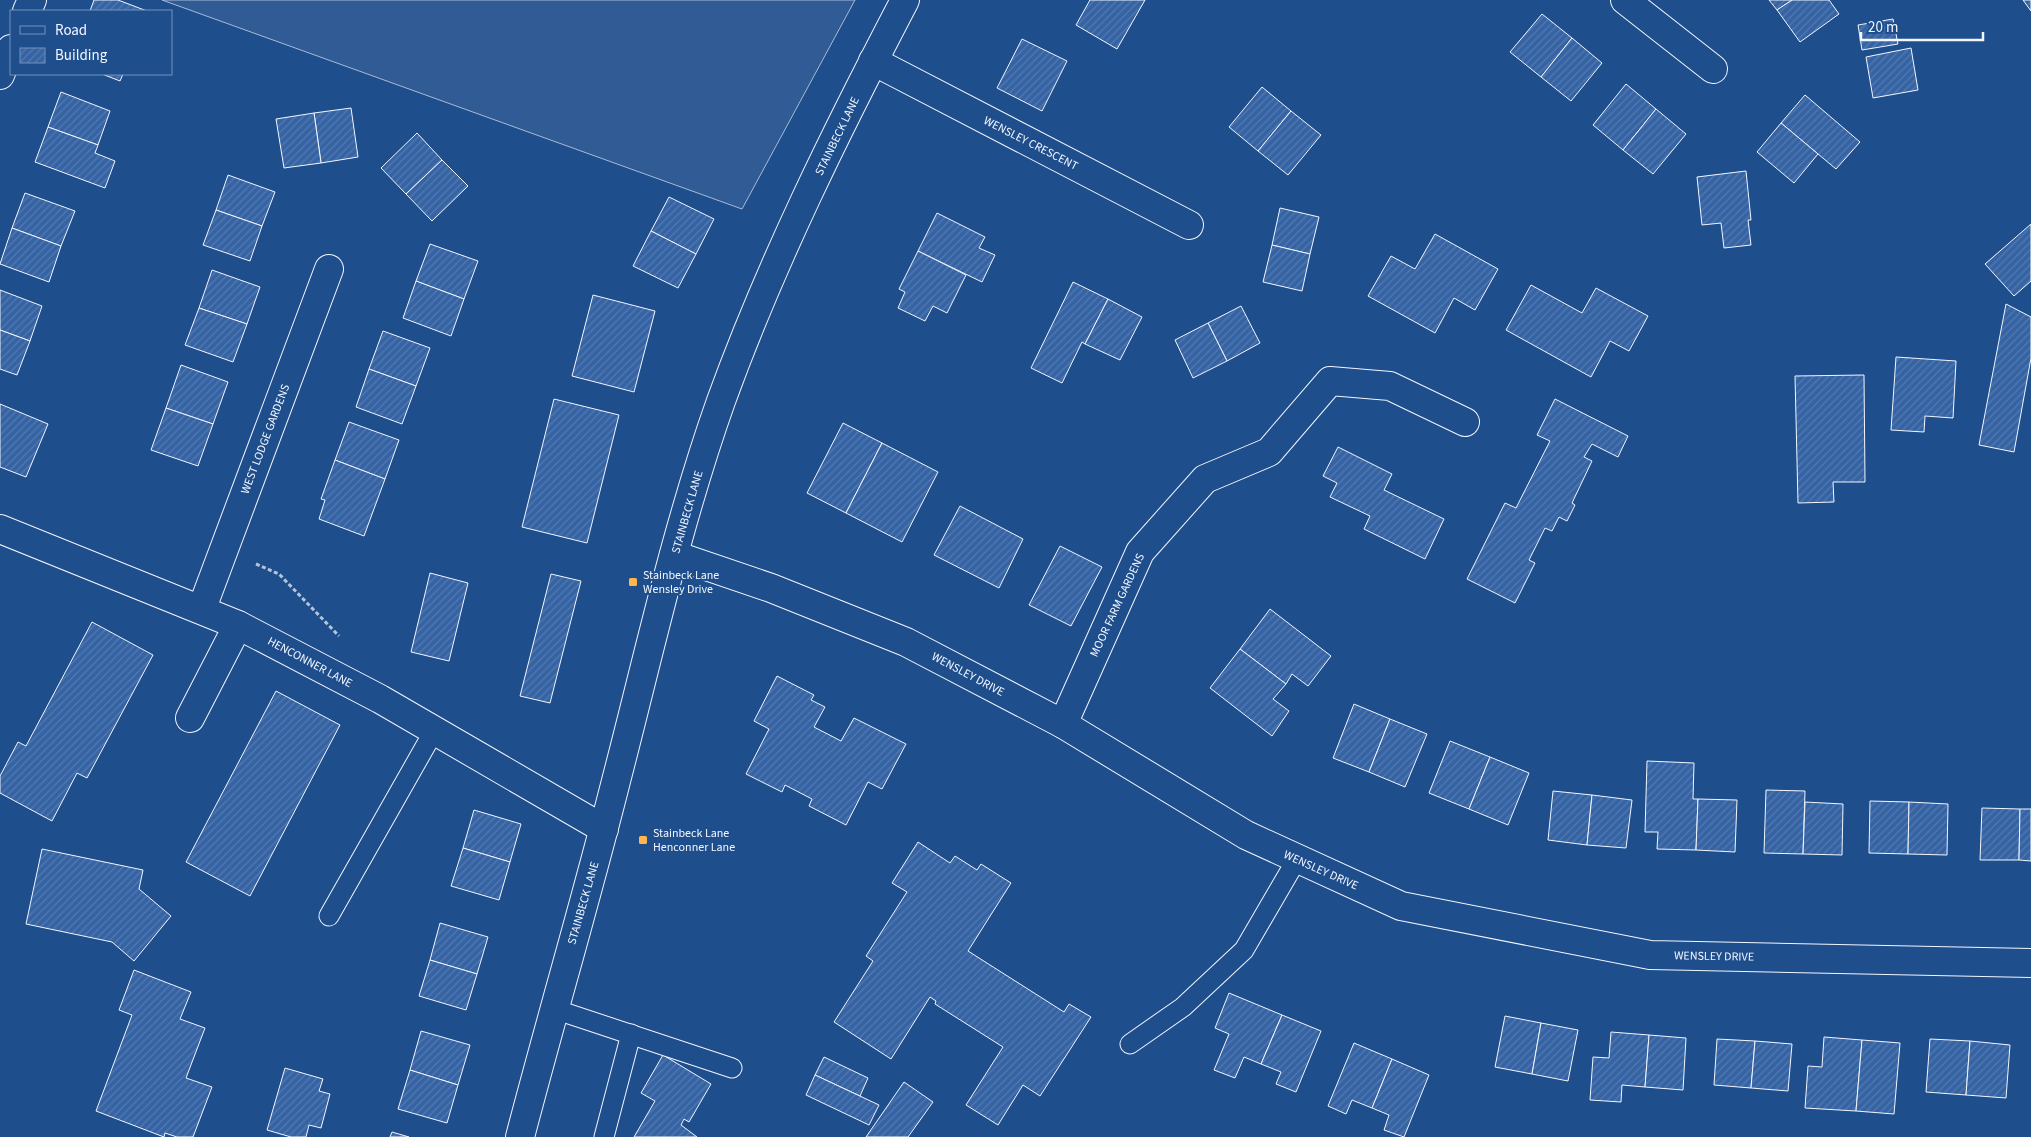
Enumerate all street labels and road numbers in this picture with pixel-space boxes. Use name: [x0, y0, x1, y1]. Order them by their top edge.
street label: STAINBECK LANE: [811, 94, 864, 178]
street label: WENSLEY CRESCENT: [981, 112, 1081, 175]
street label: WEST LODGE GARDENS: [237, 382, 294, 497]
street label: STAINBECK LANE: [668, 469, 707, 556]
street label: MOOR FARM GARDENS: [1086, 551, 1149, 660]
street label: HENCONNER LANE: [264, 633, 355, 692]
street label: WENSLEY DRIVE: [928, 648, 1007, 701]
street label: WENSLEY DRIVE: [1281, 846, 1361, 895]
street label: STAINBECK LANE: [564, 860, 603, 947]
street label: WENSLEY DRIVE: [1674, 947, 1754, 966]

